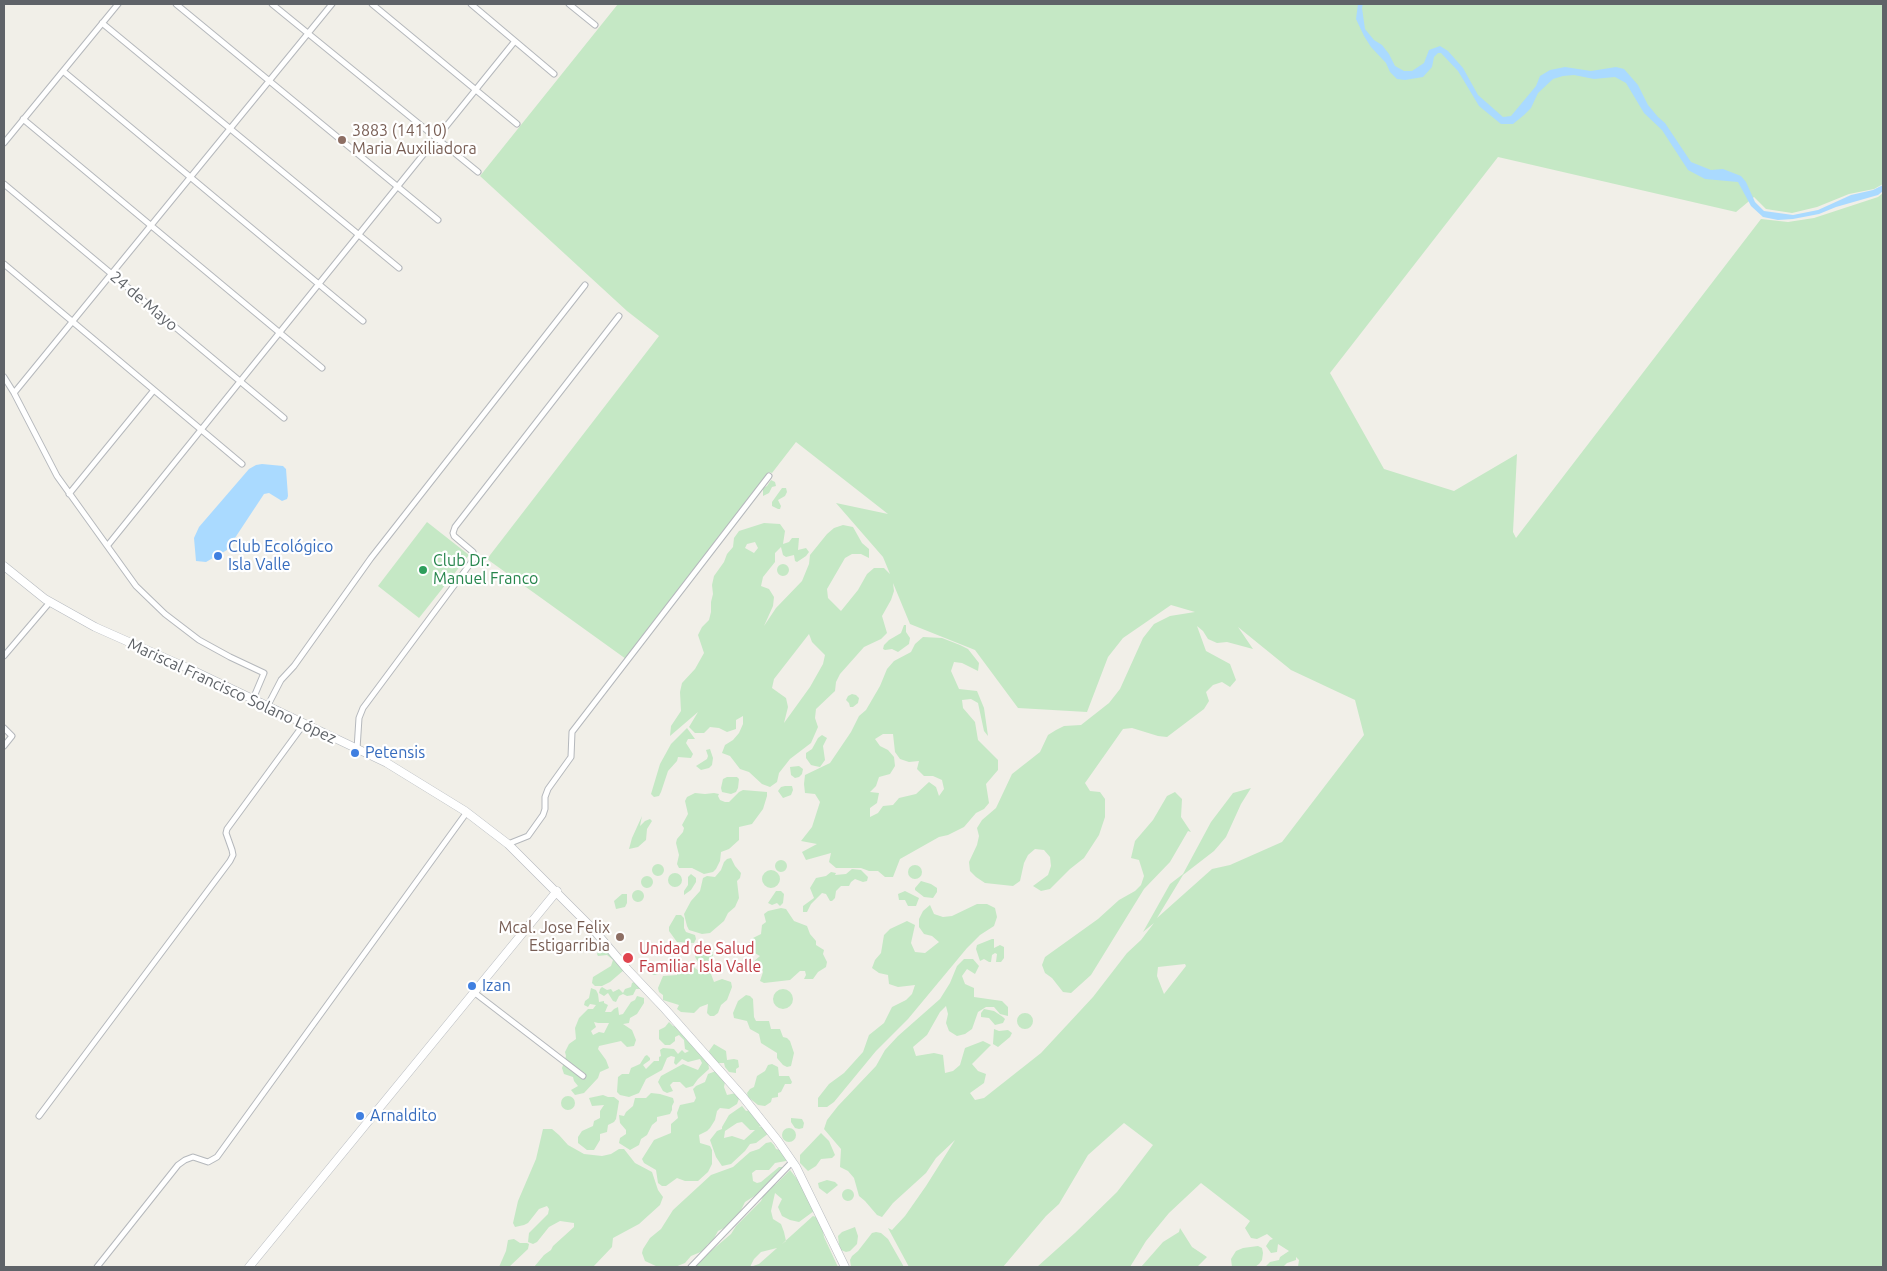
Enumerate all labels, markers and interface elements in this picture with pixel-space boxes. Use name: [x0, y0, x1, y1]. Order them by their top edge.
place label: 3883 (14110) Maria Auxiliadora: [352, 121, 477, 159]
marker: 3883 (14110) Maria Auxiliadora: [336, 134, 348, 146]
street label: 24 de Mayo: [106, 267, 182, 335]
place label: Club Ecológico Isla Valle: [228, 537, 333, 575]
marker: Club Ecológico Isla Valle: [212, 550, 224, 562]
place label: Club Dr. Manuel Franco: [433, 551, 538, 589]
marker: Club Dr. Manuel Franco: [417, 564, 429, 576]
street label: Mariscal Francisco Solano López: [125, 634, 339, 748]
place label: Petensis: [365, 743, 425, 763]
marker: Petensis: [349, 747, 361, 759]
place label: Mcal. Jose Felix Estigarribia: [499, 918, 610, 956]
marker: Mcal. Jose Felix Estigarribia: [614, 931, 626, 943]
place label: Unidad de Salud Familiar Isla Valle: [639, 939, 761, 977]
marker: Unidad de Salud Familiar Isla Valle: [621, 951, 635, 965]
place label: Izan: [482, 976, 511, 996]
marker: Izan: [466, 980, 478, 992]
place label: Arnaldito: [370, 1106, 437, 1126]
marker: Arnaldito: [354, 1110, 366, 1122]

